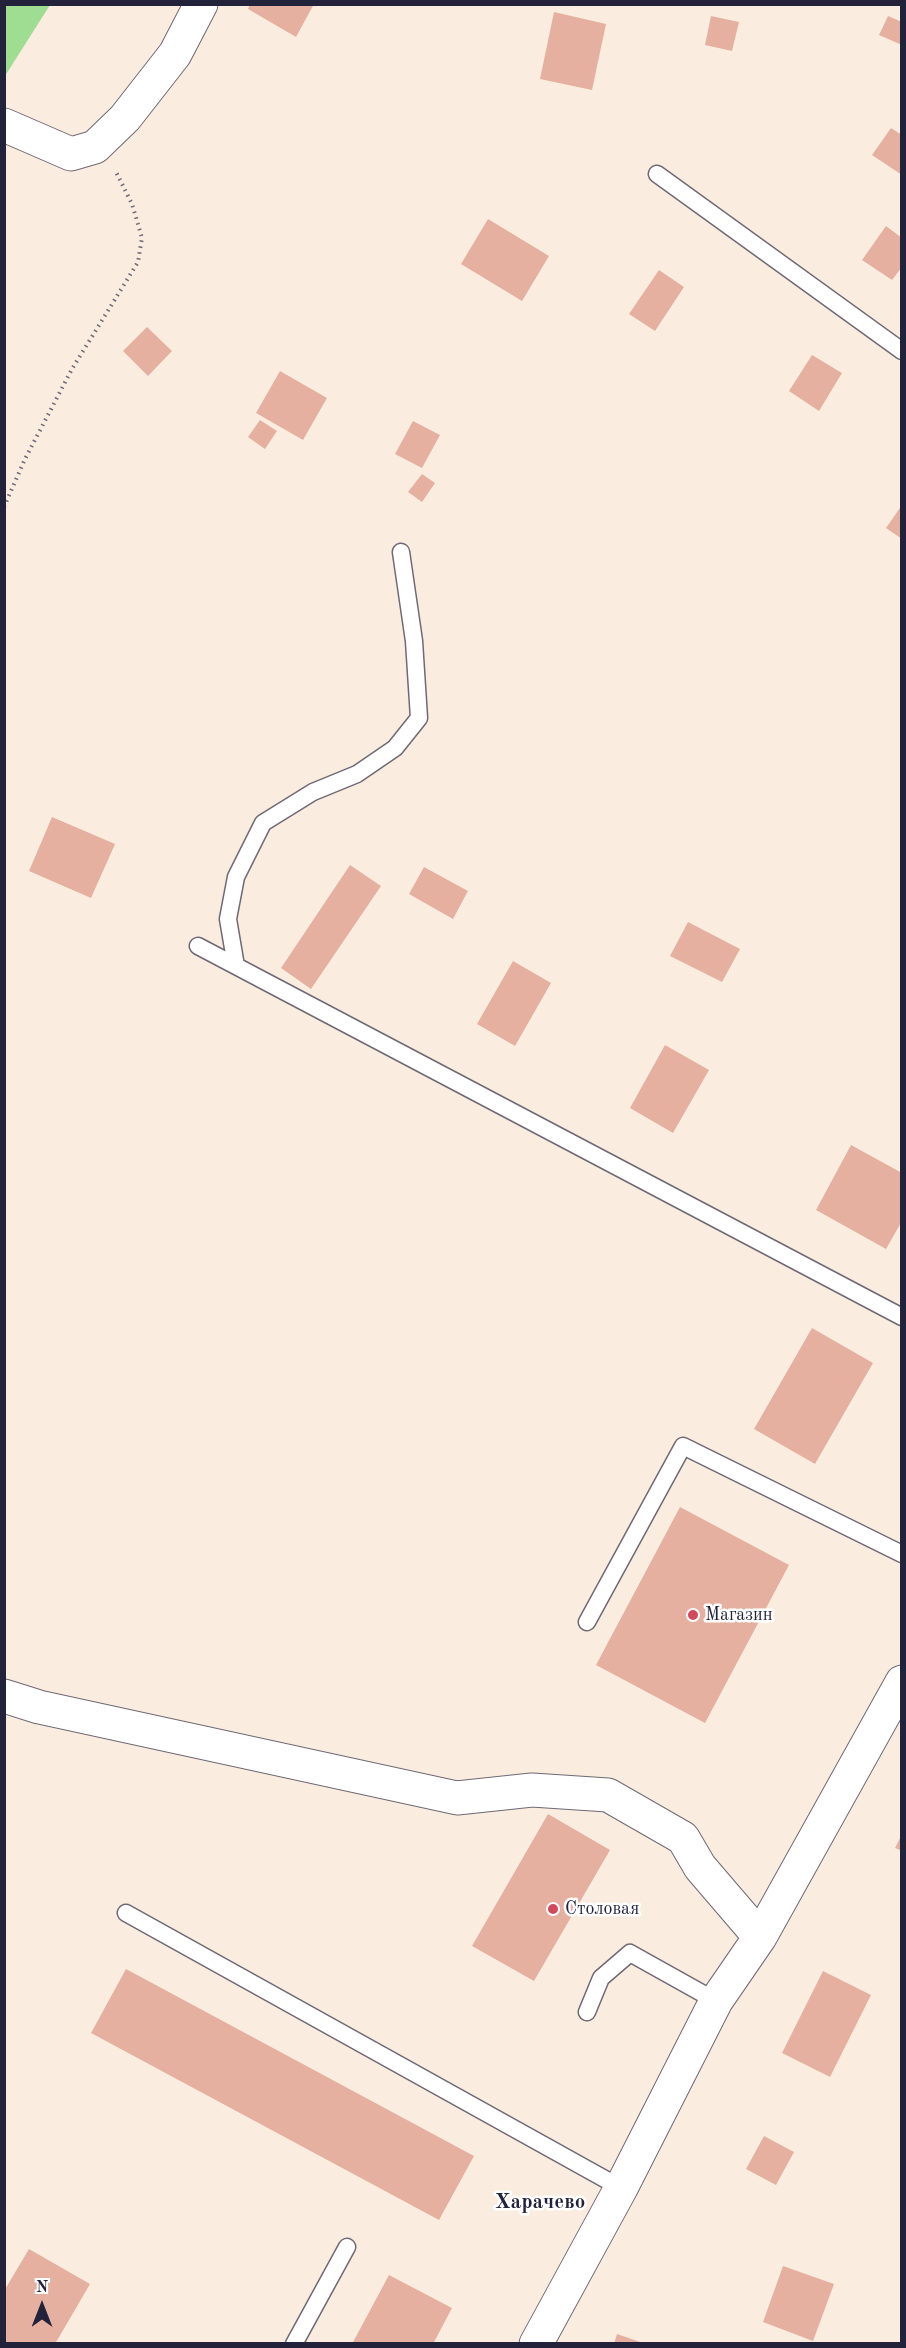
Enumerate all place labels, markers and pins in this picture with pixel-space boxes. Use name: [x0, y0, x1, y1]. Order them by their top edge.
place label: Магазин: [705, 1604, 772, 1626]
marker: Магазин: [686, 1608, 700, 1622]
place label: Столовая: [565, 1898, 639, 1920]
marker: Столовая: [546, 1902, 560, 1916]

